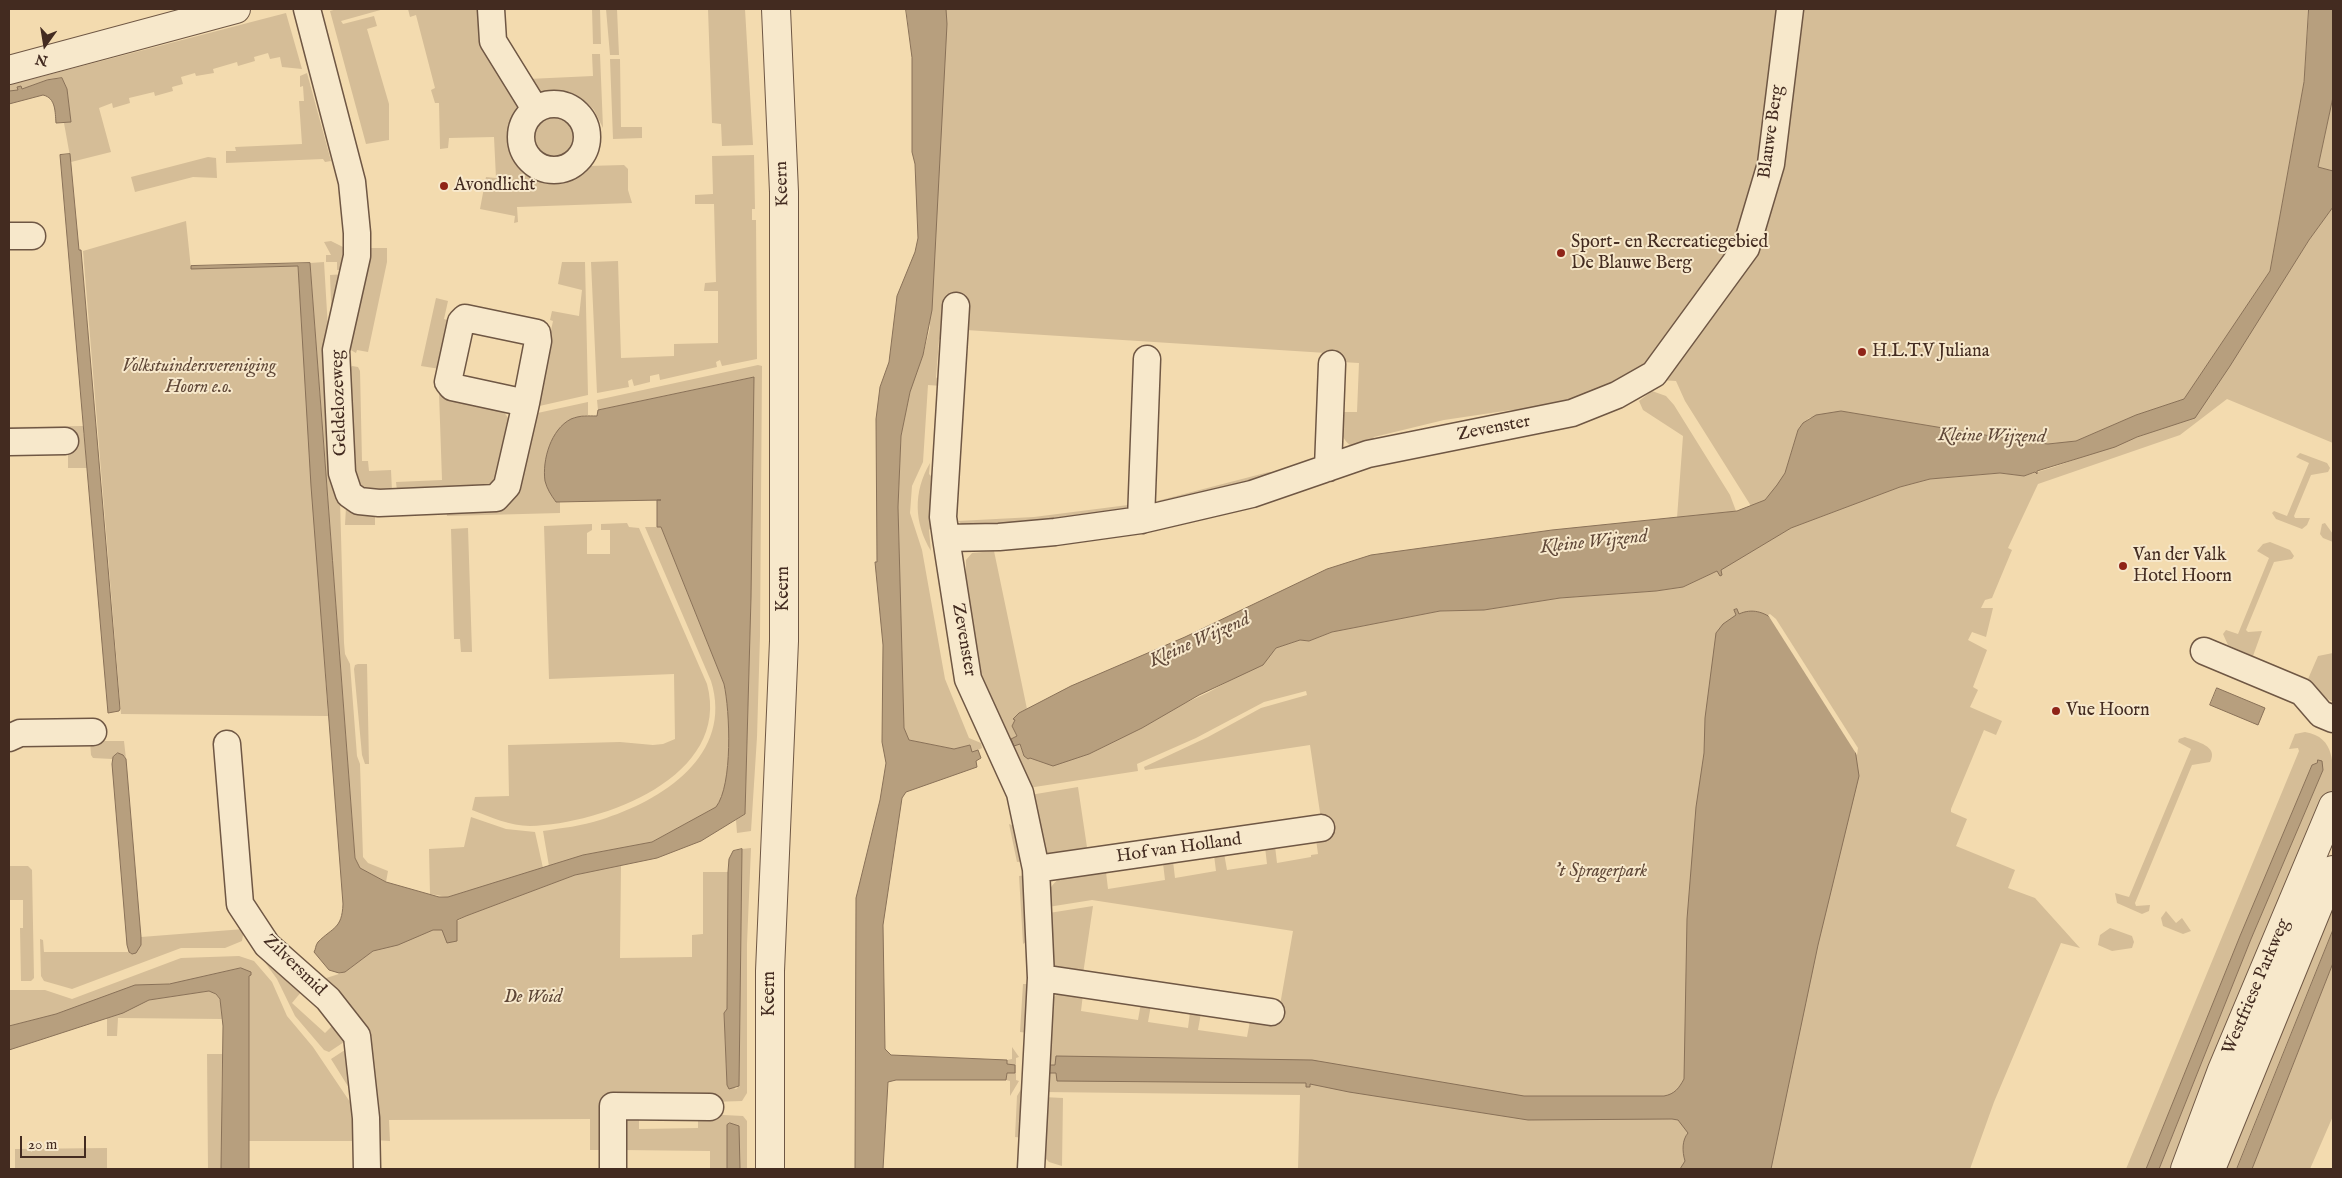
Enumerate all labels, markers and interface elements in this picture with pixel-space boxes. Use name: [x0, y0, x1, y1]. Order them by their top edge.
north arrow: [20, 20, 70, 70]
text: N: [34, 49, 50, 70]
street label: Blauwe Berg: [1755, 84, 1789, 180]
street label: Keern: [771, 161, 795, 207]
place label: Avondlicht: [454, 175, 536, 197]
marker: Avondlicht: [438, 180, 450, 192]
place label: Sport- en Recreatiegebied De Blauwe Berg: [1571, 232, 1768, 274]
marker: Sport- en Recreatiegebied De Blauwe Berg: [1555, 247, 1567, 259]
place label: H.L.T.V Juliana: [1872, 341, 1989, 363]
marker: H.L.T.V Juliana: [1856, 346, 1868, 358]
street label: Geldelozeweg: [327, 350, 353, 456]
park label: Volkstuindersvereniging Hoorn e.o.: [122, 356, 276, 398]
street label: Zevenster: [1456, 411, 1532, 447]
water label: Kleine Wijzend: [1938, 425, 2046, 449]
water label: Kleine Wijzend: [1539, 526, 1649, 560]
place label: Van der Valk Hotel Hoorn: [2133, 545, 2232, 588]
marker: Van der Valk Hotel Hoorn: [2117, 560, 2129, 572]
street label: Keern: [773, 566, 795, 612]
street label: Zevenster: [946, 602, 980, 678]
water label: Kleine Wijzend: [1146, 609, 1254, 673]
place label: Vue Hoorn: [2066, 700, 2150, 722]
marker: Vue Hoorn: [2050, 705, 2062, 717]
street label: Hof van Holland: [1115, 830, 1243, 868]
park label: 't Spragerpark: [1555, 861, 1647, 883]
street label: Westfriese Parkweg: [2219, 916, 2295, 1058]
street label: Zilversmid: [258, 931, 330, 1001]
street label: Keern: [759, 971, 781, 1017]
park label: De Woid: [504, 987, 562, 1009]
scale bar: [22, 1126, 89, 1158]
text: 20 m: [28, 1135, 57, 1154]

